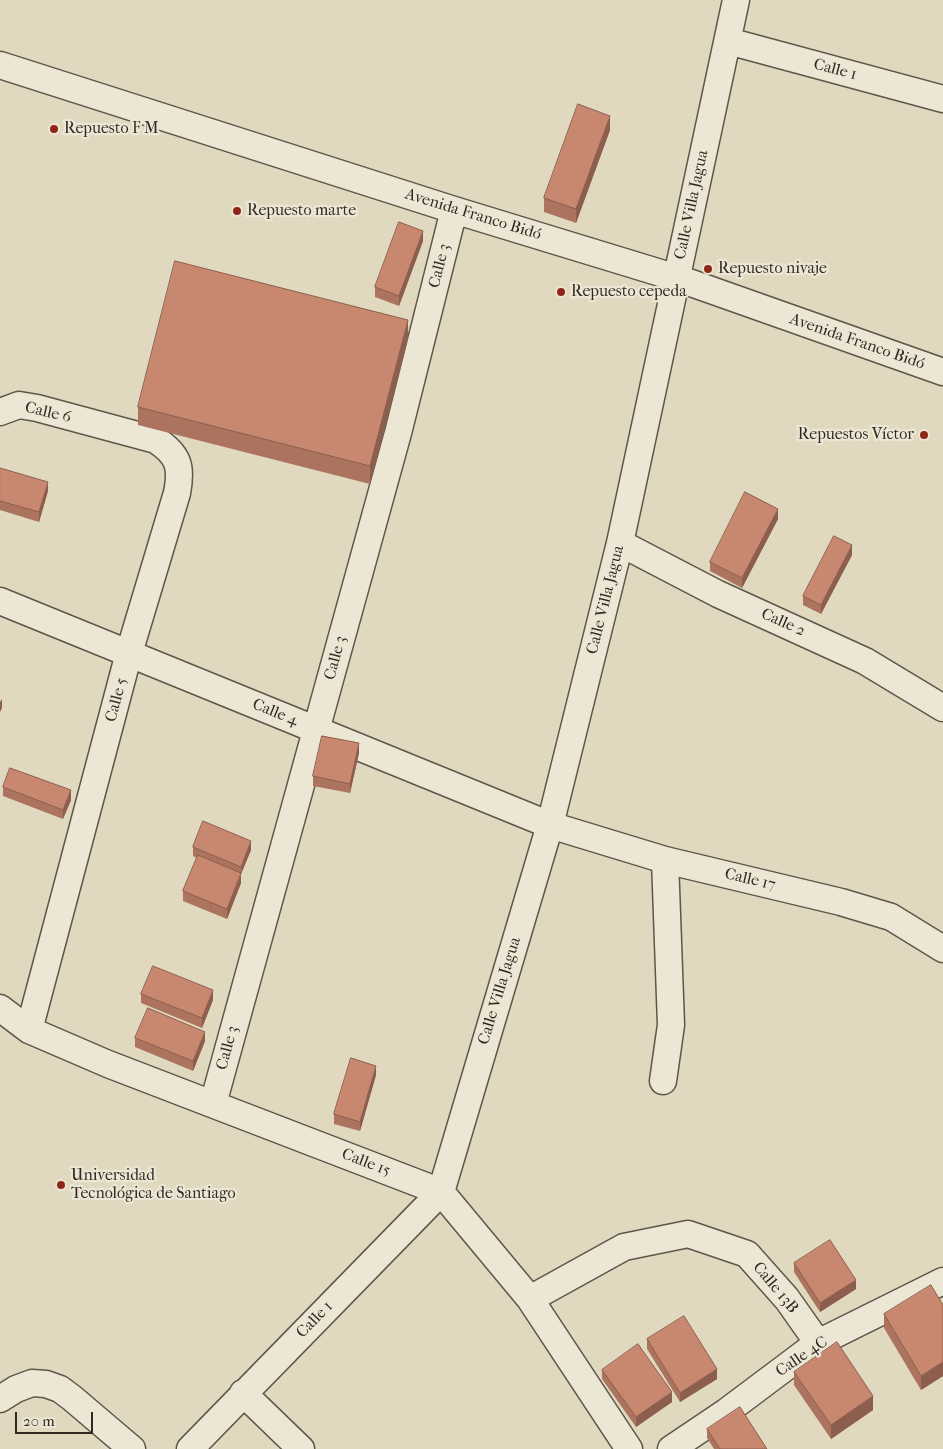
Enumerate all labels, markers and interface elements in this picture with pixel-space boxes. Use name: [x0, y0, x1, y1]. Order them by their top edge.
street label: Calle 1: [811, 55, 859, 85]
place label: Repuesto F M: [64, 119, 159, 139]
marker: Repuesto F M: [48, 123, 60, 135]
street label: Calle Villa Jagua: [671, 149, 713, 261]
street label: Avenida Franco Bidó: [403, 185, 543, 245]
place label: Repuesto marte: [247, 201, 356, 221]
marker: Repuesto marte: [231, 205, 243, 217]
street label: Calle 3: [425, 242, 455, 290]
place label: Repuesto nivaje: [718, 259, 827, 279]
marker: Repuesto nivaje: [702, 263, 714, 275]
place label: Repuesto cepeda: [571, 282, 687, 302]
marker: Repuesto cepeda: [555, 286, 567, 298]
street label: Avenida Franco Bidó: [787, 310, 927, 374]
street label: Calle 6: [23, 398, 73, 428]
place label: Repuestos Víctor: [798, 425, 914, 445]
marker: Repuestos Víctor: [918, 429, 930, 441]
street label: Calle Villa Jagua: [583, 544, 629, 656]
street label: Calle 2: [758, 605, 808, 641]
street label: Calle 3: [321, 634, 351, 682]
street label: Calle 5: [102, 676, 132, 724]
street label: Calle 4: [249, 695, 301, 731]
street label: Calle 17: [723, 865, 777, 895]
street label: Calle Villa Jagua: [475, 935, 525, 1047]
street label: Calle 3: [213, 1024, 243, 1072]
street label: Calle 15: [339, 1145, 393, 1181]
place label: Universidad Tecnológica de Santiago: [71, 1166, 236, 1204]
marker: Universidad Tecnológica de Santiago: [55, 1179, 67, 1191]
street label: Calle 13B: [748, 1258, 802, 1318]
street label: Calle 1: [293, 1298, 337, 1342]
street label: Calle 4C: [772, 1333, 832, 1381]
scale bar: [18, 1402, 95, 1434]
text: 20 m: [23, 1412, 55, 1430]

